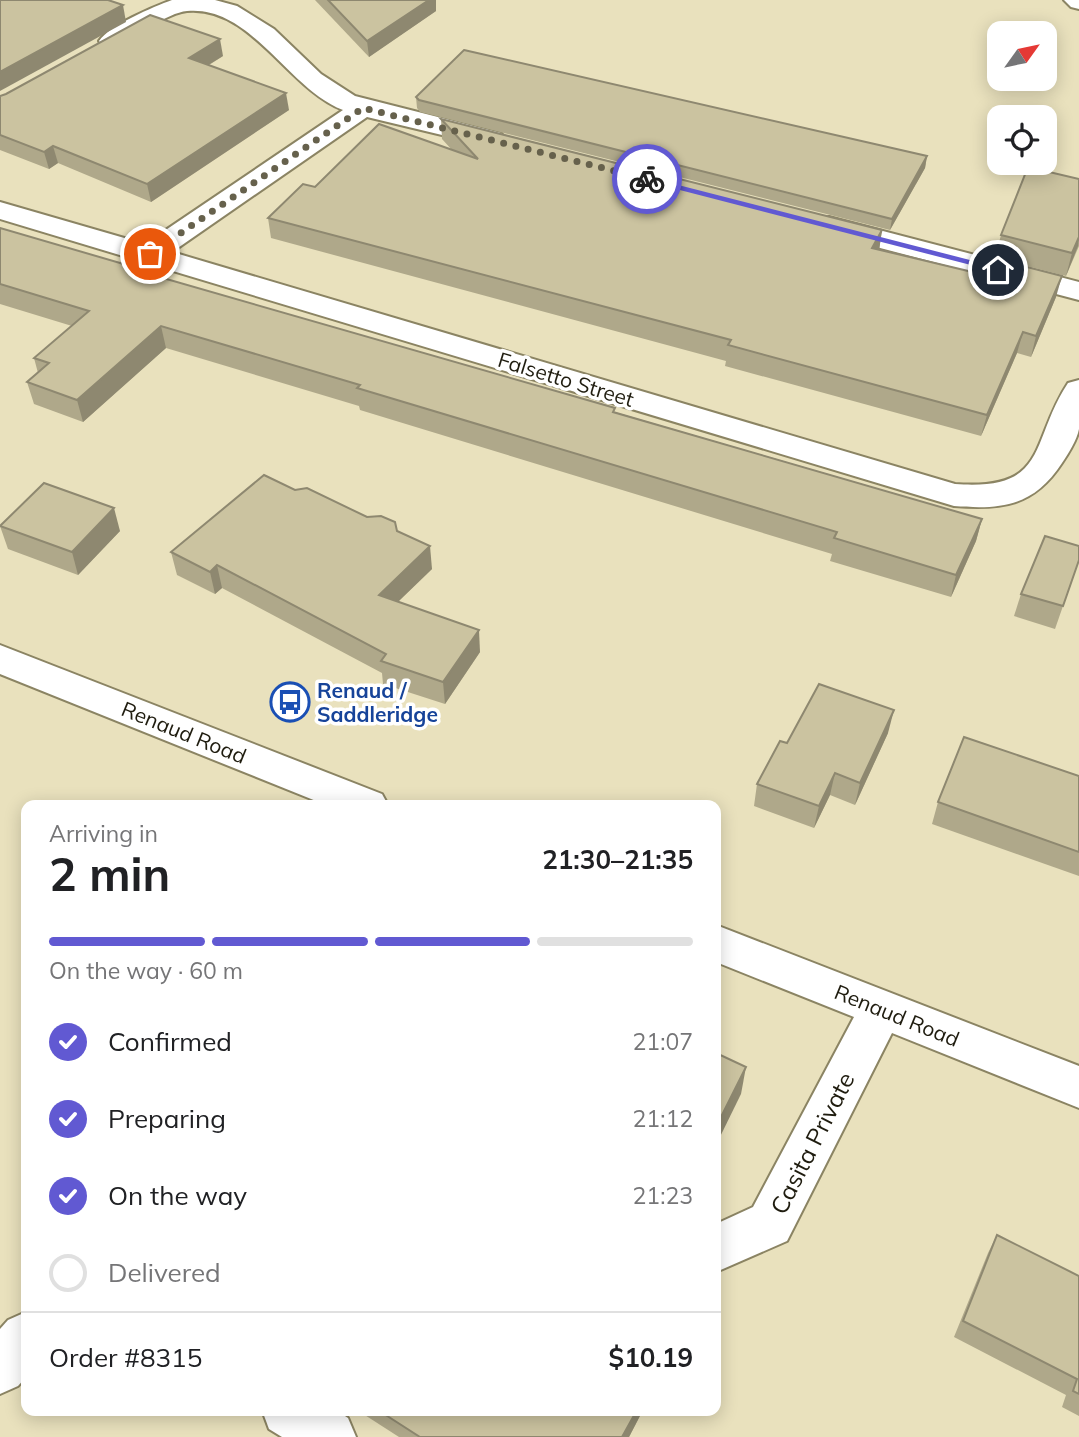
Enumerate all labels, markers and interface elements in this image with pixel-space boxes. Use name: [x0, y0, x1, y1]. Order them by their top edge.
north arrow: [987, 21, 1057, 91]
map controls: [987, 21, 1057, 175]
button: locate: [987, 105, 1057, 175]
courier: [612, 144, 682, 214]
icon: bike: [628, 160, 666, 198]
pin: [120, 224, 180, 284]
icon: bag: [131, 235, 169, 273]
pin: [968, 240, 1028, 300]
icon: home: [979, 251, 1017, 289]
street label: Falsetto Street: [495, 346, 637, 412]
place label: Renaud / Saddleridge: [317, 677, 438, 727]
bus stop icon: Renaud / Saddleridge: [269, 681, 311, 723]
street label: Renaud Road: [118, 695, 250, 769]
text: Arriving in: [49, 819, 158, 848]
text: 21:30–21:35: [542, 843, 693, 876]
text: 2 min: [49, 845, 170, 903]
text: On the way · 60 m: [49, 956, 243, 985]
street label: Renaud Road: [831, 978, 963, 1052]
icon: check: [49, 1023, 87, 1061]
text: Confirmed: [108, 1025, 232, 1058]
text: 21:07: [633, 1027, 693, 1056]
street label: Casita Private: [763, 1067, 861, 1219]
icon: check: [49, 1100, 87, 1138]
text: Preparing: [108, 1102, 226, 1135]
text: 21:12: [633, 1104, 693, 1133]
icon: check: [49, 1177, 87, 1215]
text: On the way: [108, 1179, 247, 1212]
text: 21:23: [633, 1181, 693, 1210]
text: Delivered: [108, 1256, 221, 1289]
text: Order #8315: [49, 1341, 202, 1374]
text: $10.19: [609, 1341, 693, 1374]

